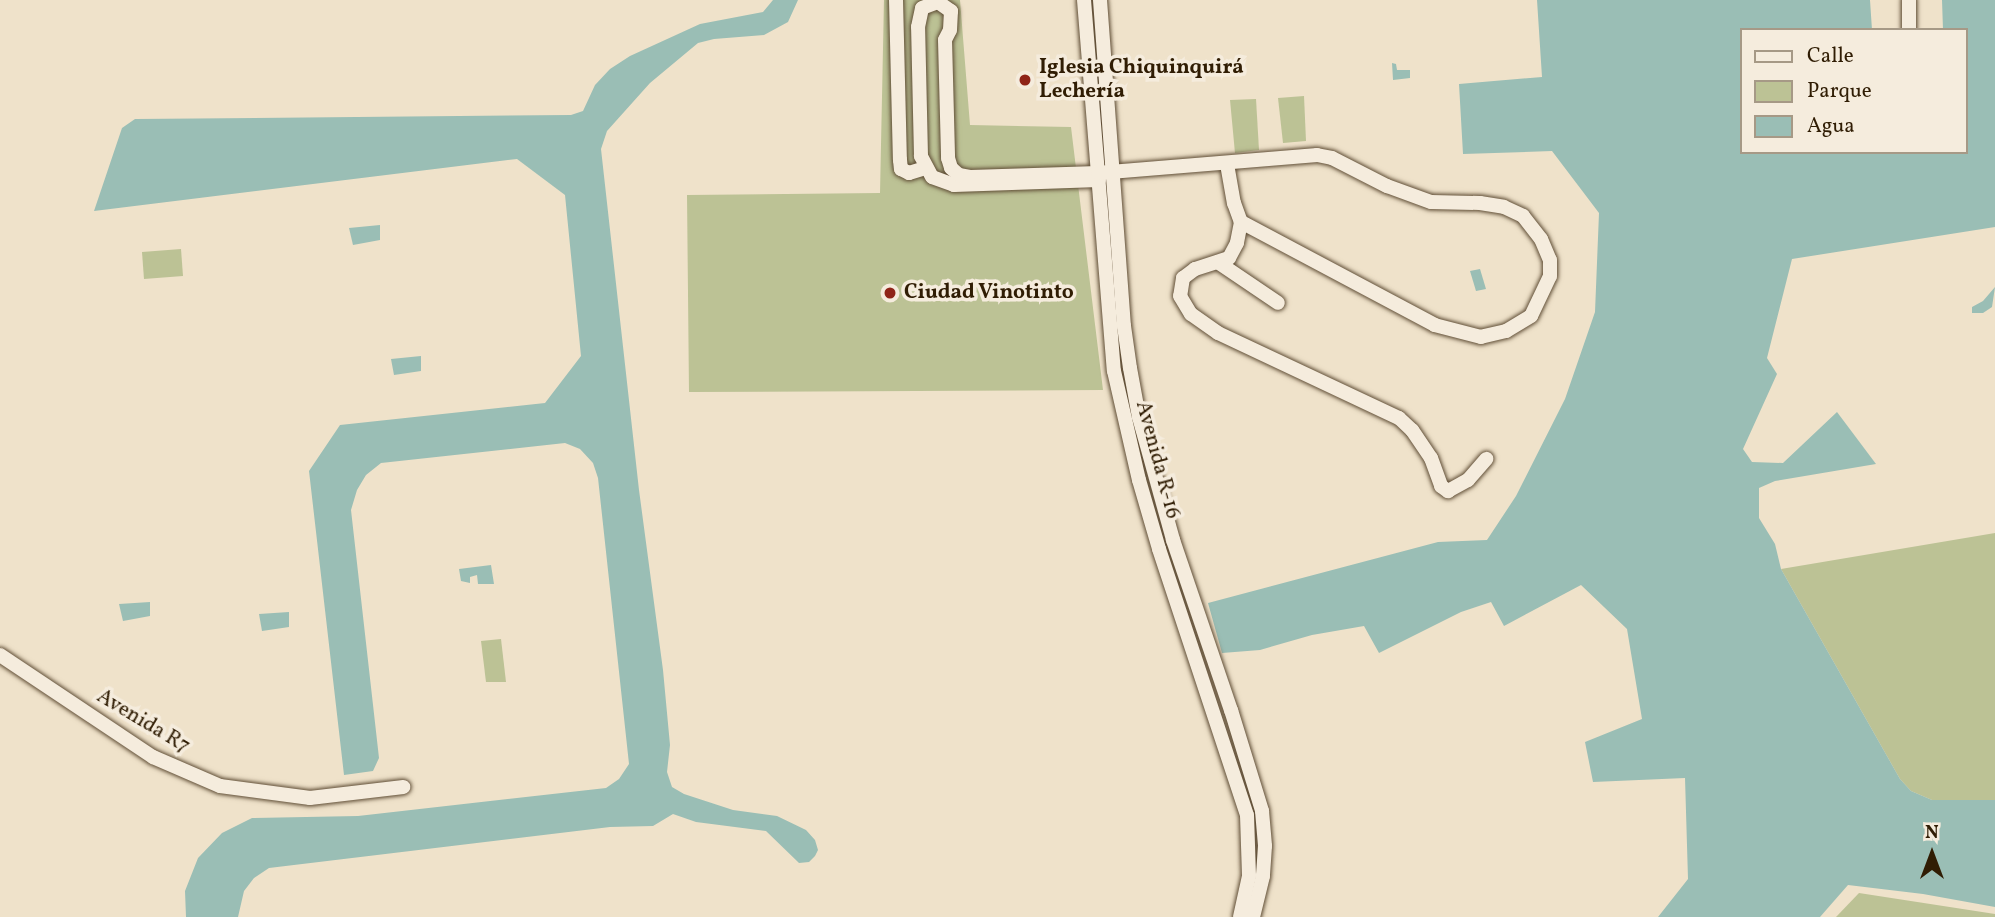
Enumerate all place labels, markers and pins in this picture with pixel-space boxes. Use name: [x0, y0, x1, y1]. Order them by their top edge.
place label: Iglesia Chiquinquirá Lechería: [1039, 55, 1244, 105]
marker: Iglesia Chiquinquirá Lechería: [1017, 72, 1033, 88]
place label: Ciudad Vinotinto: [904, 280, 1074, 306]
marker: Ciudad Vinotinto: [882, 285, 898, 301]

